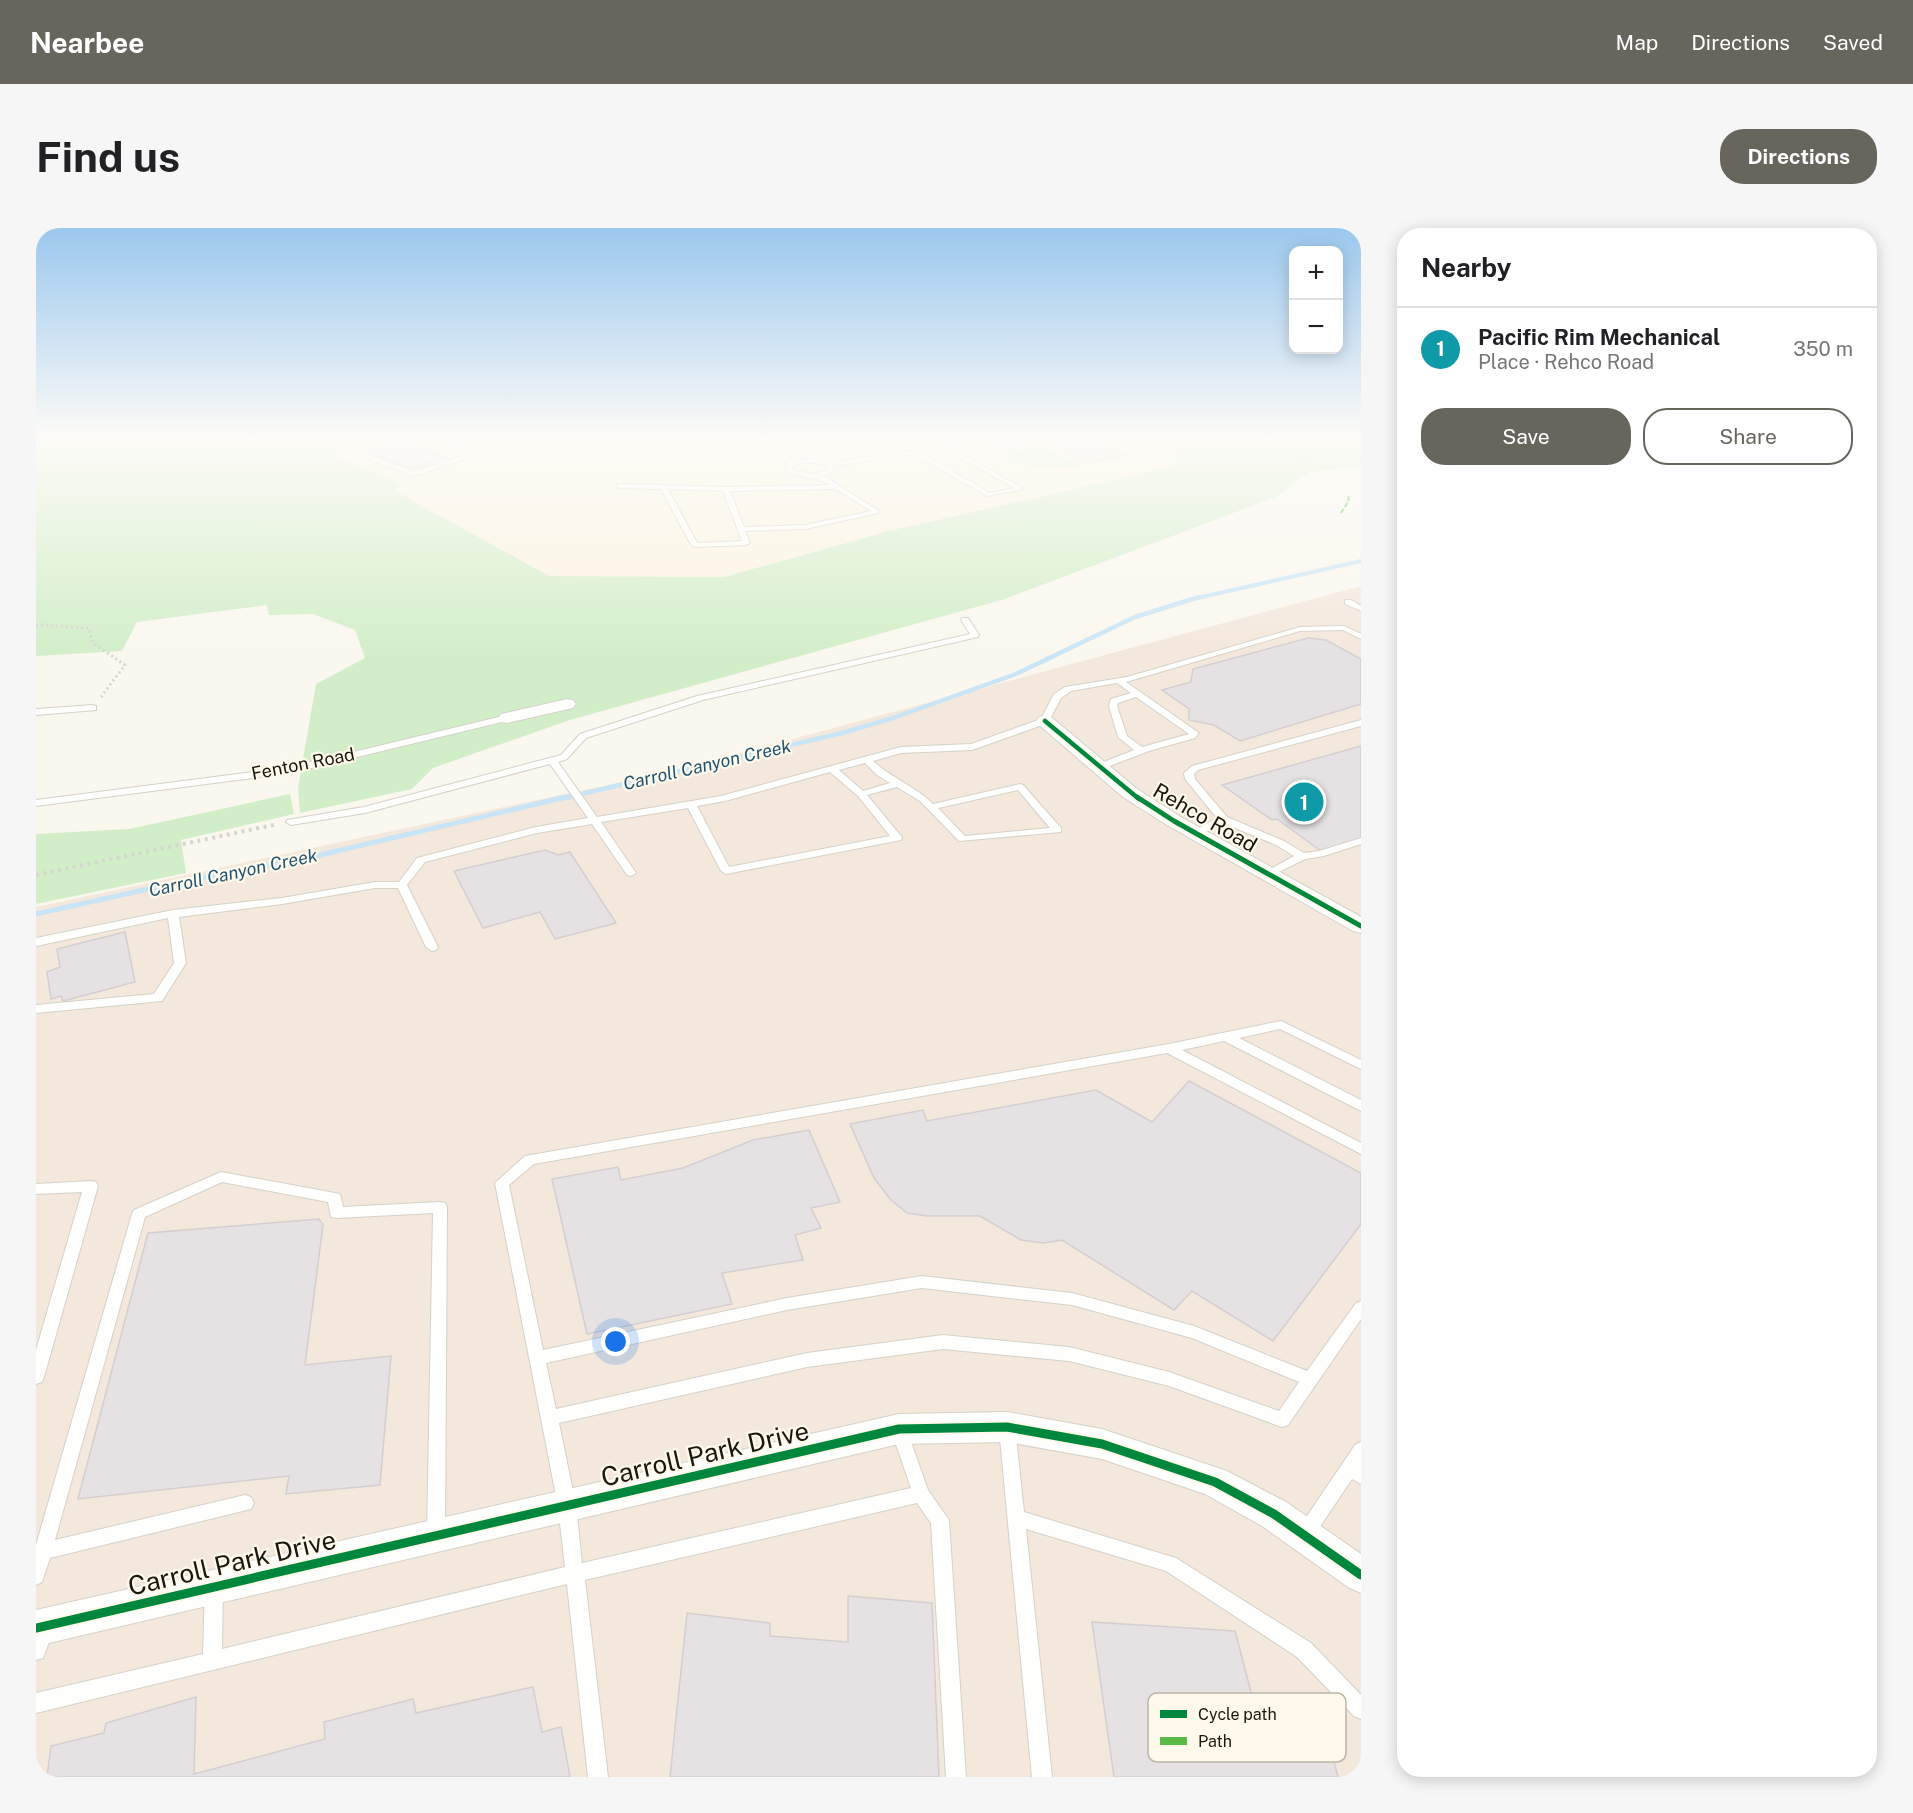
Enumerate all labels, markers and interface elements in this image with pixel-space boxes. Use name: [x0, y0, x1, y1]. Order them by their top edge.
text: Nearbee: [30, 26, 144, 59]
text: Map: [1616, 30, 1658, 55]
text: Directions: [1691, 30, 1790, 55]
text: Saved: [1823, 30, 1883, 55]
button: Directions: [1720, 129, 1877, 184]
text: Find us: [36, 132, 180, 181]
map controls: [1289, 246, 1343, 354]
button: +: [1289, 246, 1343, 300]
text: Nearby: [1421, 252, 1511, 283]
button: −: [1289, 300, 1343, 354]
text: Pacific Rim Mechanical: [1478, 324, 1720, 350]
text: 1: [1436, 337, 1445, 361]
text: 350 m: [1793, 337, 1853, 361]
text: Place · Rehco Road: [1478, 350, 1654, 374]
button: Save: [1421, 408, 1631, 465]
button: Share: [1643, 408, 1853, 465]
water label: Carroll Canyon Creek: [621, 735, 793, 794]
street label: Fenton Road: [249, 743, 356, 784]
street label: Rehco Road: [1149, 778, 1262, 857]
pin: 1: [1284, 780, 1324, 824]
water label: Carroll Canyon Creek: [147, 844, 319, 901]
your location: [601, 1327, 630, 1356]
street label: Carroll Park Drive: [598, 1414, 812, 1493]
street label: Carroll Park Drive: [125, 1523, 339, 1602]
legend: [1148, 1693, 1346, 1762]
text: Cycle path: [1198, 1705, 1277, 1724]
text: Path: [1198, 1732, 1232, 1751]

